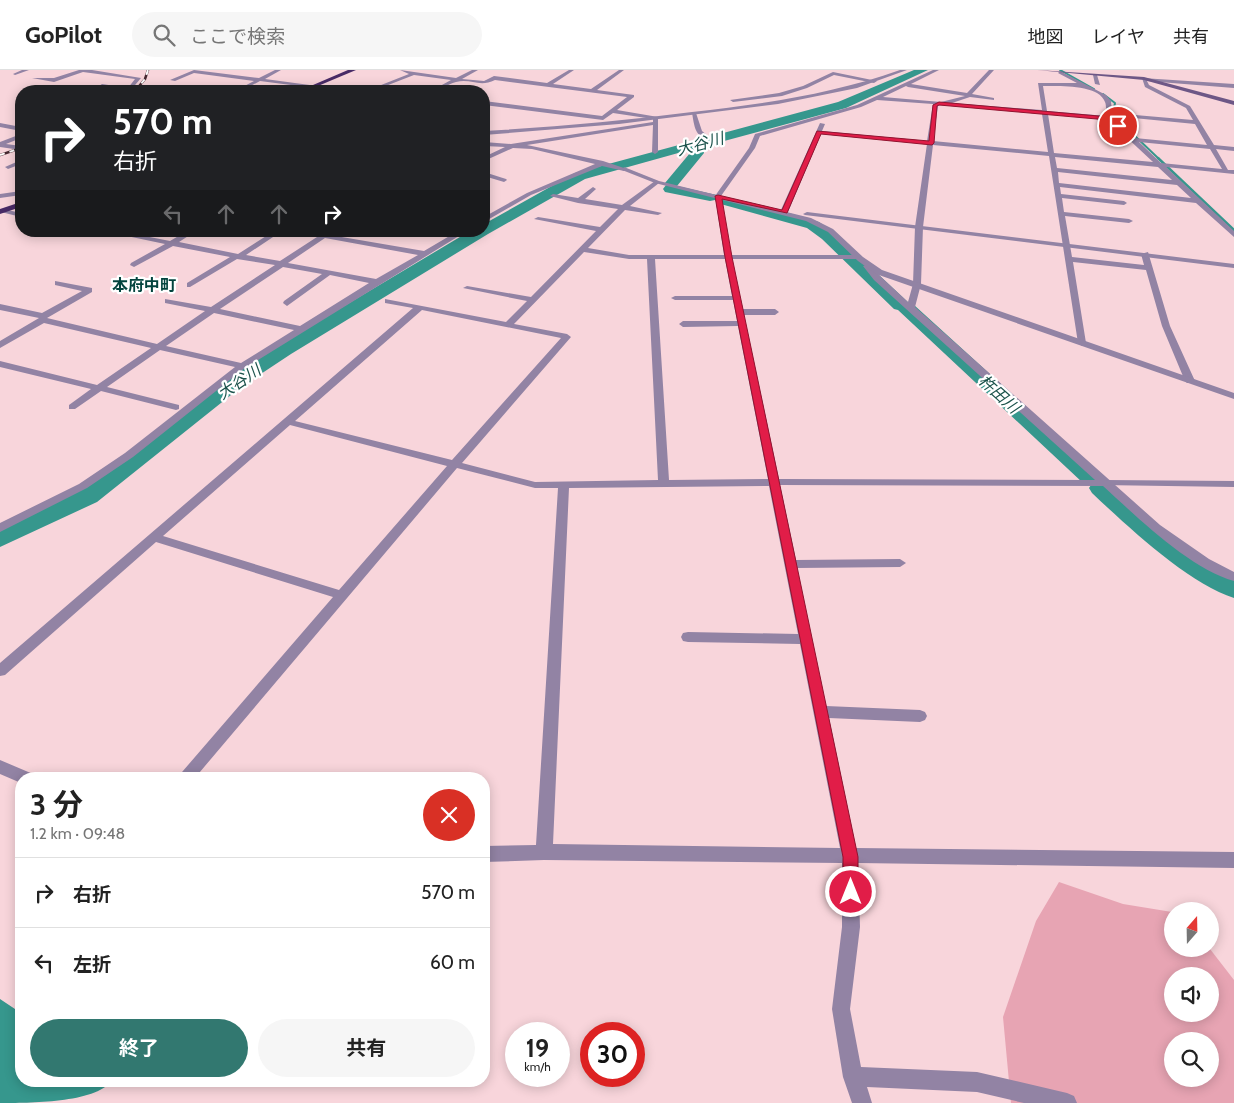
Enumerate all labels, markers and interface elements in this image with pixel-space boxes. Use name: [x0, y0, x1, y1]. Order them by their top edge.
search box: [132, 12, 482, 57]
text: GoPilot: [25, 20, 102, 49]
icon: search: [150, 21, 178, 49]
text: ここで検索: [190, 25, 285, 48]
text: 地図: [1028, 26, 1064, 48]
text: レイヤ: [1092, 26, 1145, 48]
text: 共有: [1173, 26, 1209, 48]
text: 570 m: [113, 100, 212, 143]
icon: right: [30, 105, 95, 170]
pin: [1097, 105, 1139, 147]
icon: arrive: [1104, 112, 1132, 140]
water label: 大谷川: [674, 128, 728, 159]
text: 右折: [113, 148, 157, 175]
icon: left: [159, 200, 187, 228]
icon: ahead: [212, 200, 240, 228]
icon: ahead: [265, 200, 293, 228]
icon: right: [318, 200, 346, 228]
district label: 本府中町: [112, 276, 176, 295]
water label: 大谷川: [214, 360, 266, 403]
water label: 杵田川: [975, 371, 1025, 418]
text: 3 分: [30, 786, 83, 823]
button: close: [423, 789, 475, 841]
text: 1.2 km · 09:48: [30, 824, 125, 843]
position arrow: [824, 865, 876, 917]
icon: right: [30, 879, 58, 907]
text: 570 m: [421, 881, 475, 904]
text: 右折: [73, 883, 111, 906]
north arrow: [1164, 902, 1219, 958]
map controls: [1164, 902, 1219, 1087]
icon: left: [30, 949, 58, 977]
text: 60 m: [430, 951, 475, 974]
text: 左折: [73, 953, 111, 976]
button: sound: [1164, 967, 1219, 1022]
button: 終了: [30, 1019, 248, 1077]
button: 共有: [258, 1019, 475, 1077]
speed limit sign: 30: [580, 1022, 645, 1087]
button: search: [1164, 1032, 1219, 1087]
text: 19: [526, 1033, 549, 1063]
text: km/h: [524, 1059, 551, 1074]

